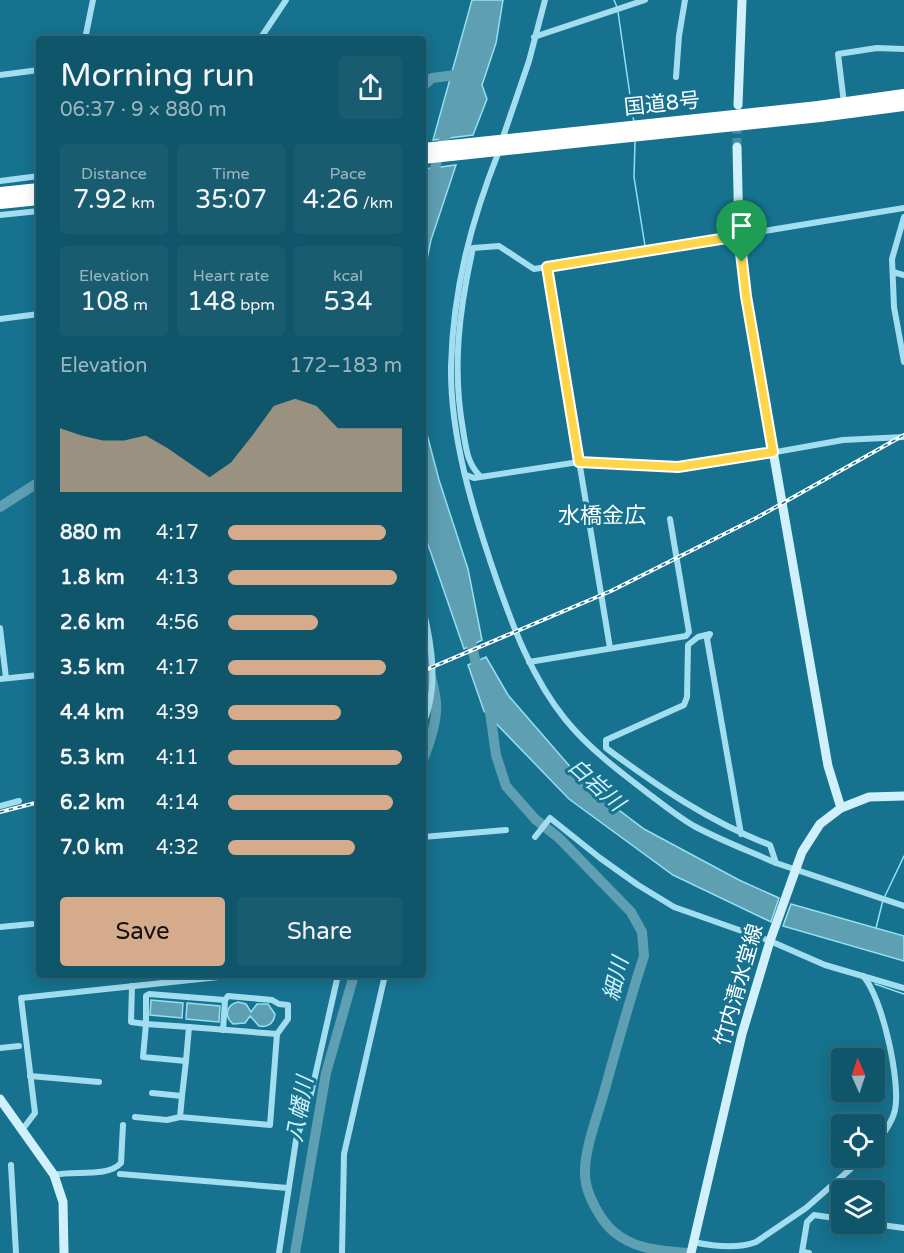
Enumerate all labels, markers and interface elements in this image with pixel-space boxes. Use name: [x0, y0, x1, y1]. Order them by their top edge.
text: Morning run: [60, 56, 255, 95]
button: share: [339, 56, 402, 119]
street label: 国道8号: [623, 88, 701, 120]
text: 06:37 · 9 × 880 m: [60, 98, 227, 122]
text: Distance: [81, 164, 147, 184]
text: Time: [212, 164, 250, 184]
text: Pace: [330, 164, 366, 184]
text: 7.92: [73, 184, 127, 215]
text: 35:07: [195, 184, 267, 215]
text: 4:26: [303, 184, 359, 215]
text: km: [127, 193, 155, 213]
text: /km: [359, 193, 393, 213]
pin: [716, 200, 767, 262]
icon: arrive: [725, 209, 758, 242]
text: Elevation: [79, 266, 149, 286]
text: Heart rate: [193, 266, 269, 286]
text: kcal: [333, 266, 363, 286]
text: 108: [80, 286, 129, 317]
text: 148: [187, 286, 236, 317]
text: 534: [324, 286, 372, 317]
text: m: [129, 295, 148, 315]
text: bpm: [236, 295, 275, 315]
text: Elevation: [60, 354, 147, 378]
text: 172–183 m: [289, 354, 402, 378]
district label: 水橋金広: [558, 503, 646, 529]
text: 880 m: [60, 521, 121, 545]
text: 4:17: [156, 521, 199, 545]
text: 1.8 km: [60, 566, 125, 590]
text: 4:13: [156, 566, 199, 590]
text: 2.6 km: [60, 611, 125, 635]
text: 4:56: [156, 611, 199, 635]
text: 3.5 km: [60, 656, 125, 680]
text: 4:17: [156, 656, 199, 680]
text: 4.4 km: [60, 701, 124, 725]
text: 4:39: [156, 701, 199, 725]
text: 5.3 km: [60, 746, 125, 770]
text: 4:11: [156, 746, 199, 770]
water label: 白岩川: [563, 753, 631, 818]
text: 6.2 km: [60, 791, 125, 815]
text: 4:14: [156, 791, 199, 815]
text: 7.0 km: [60, 836, 124, 860]
text: 4:32: [156, 836, 199, 860]
button: Save: [60, 897, 225, 966]
button: Share: [237, 897, 402, 966]
street label: 竹内清水堂線: [710, 921, 768, 1049]
water label: 細川: [598, 953, 634, 1003]
north arrow: [831, 1048, 885, 1102]
map controls: [831, 1048, 885, 1234]
water label: 八幡川: [281, 1072, 319, 1144]
button: locate: [831, 1114, 885, 1168]
button: layers: [831, 1180, 885, 1234]

